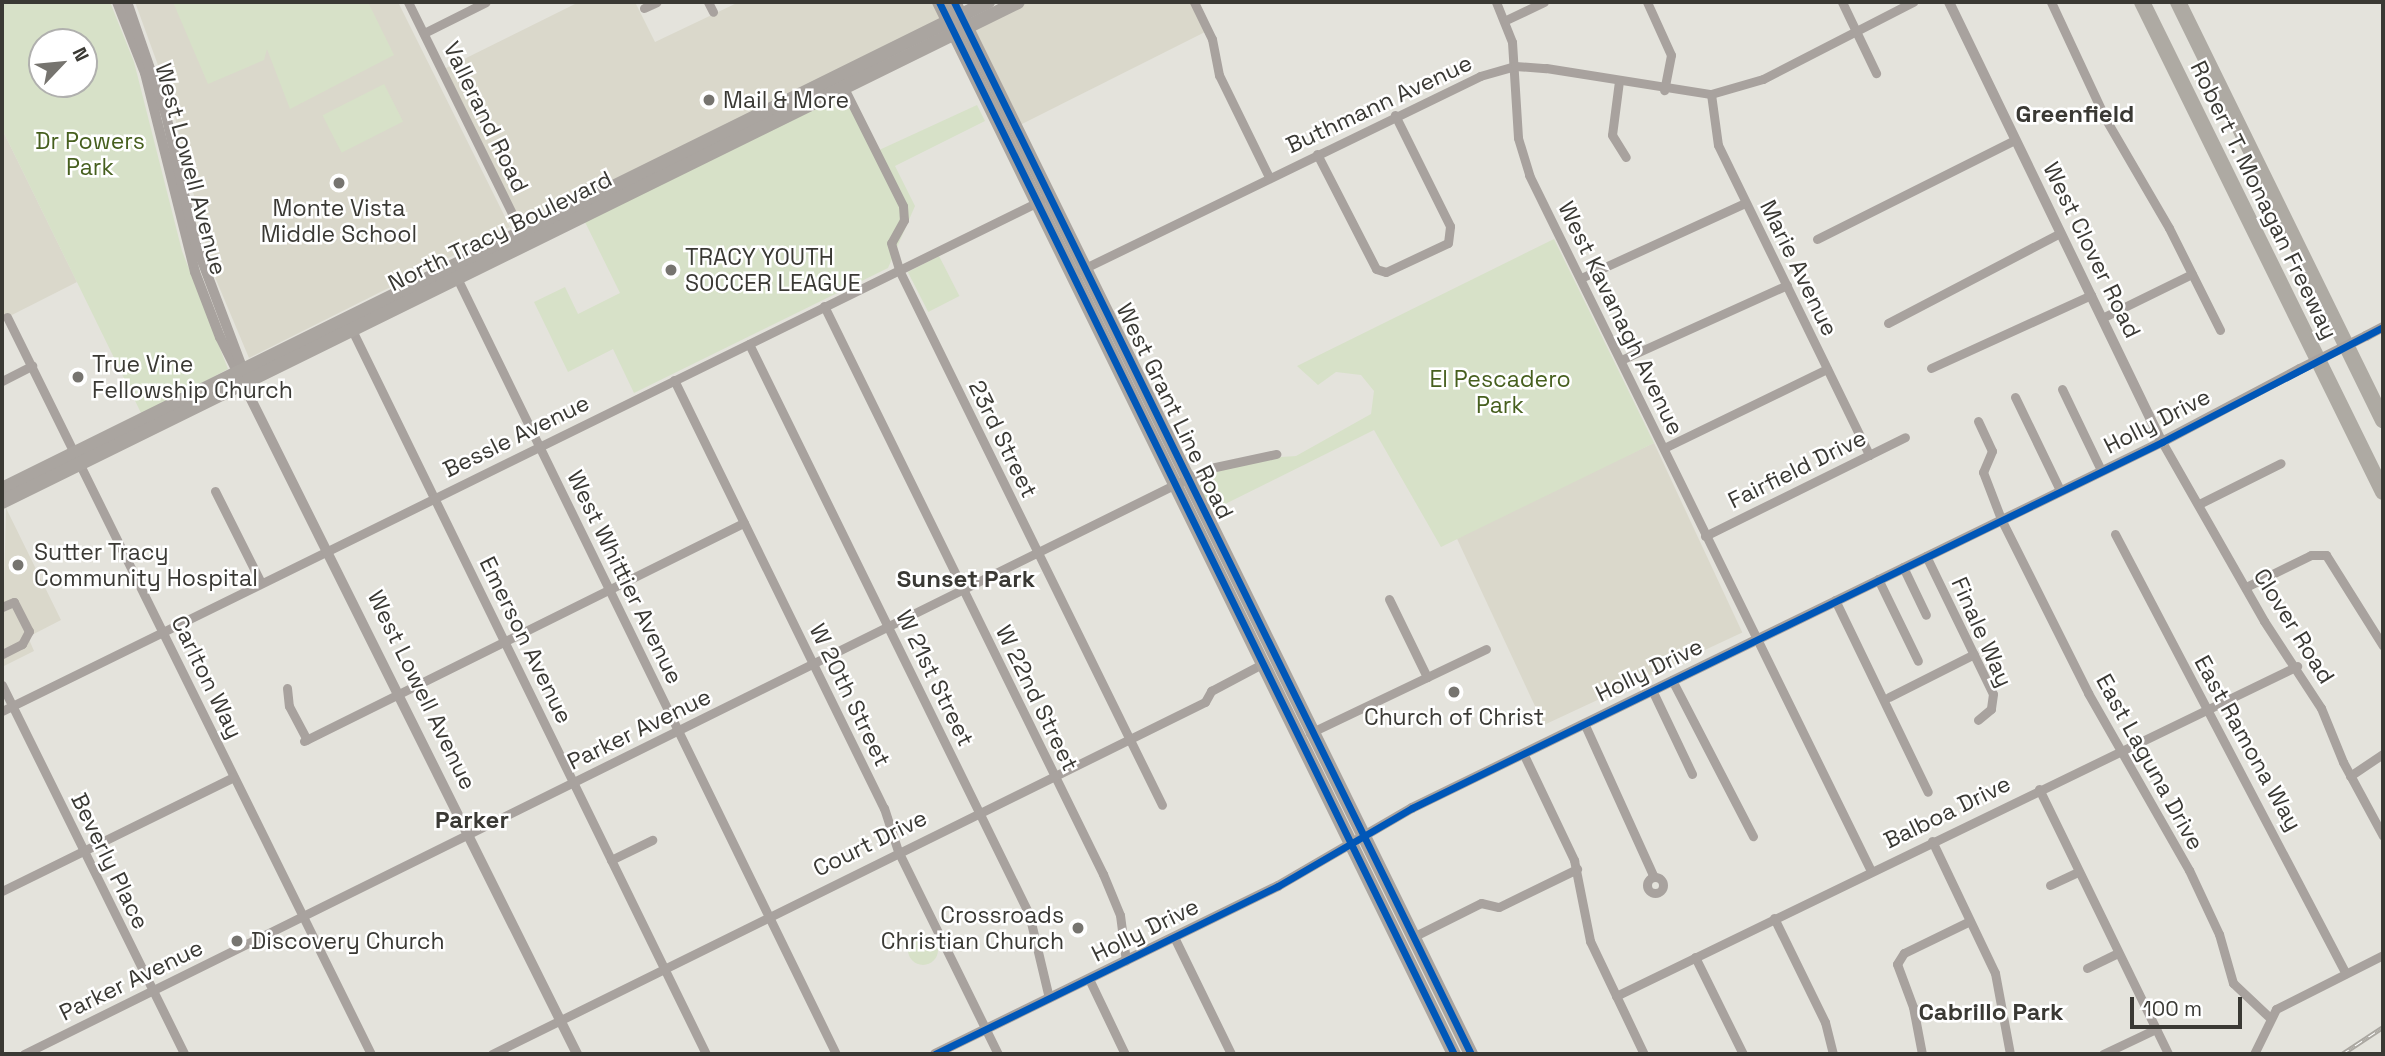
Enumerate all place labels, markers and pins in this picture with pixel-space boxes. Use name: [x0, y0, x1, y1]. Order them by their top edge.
place label: Mail & More: [723, 86, 849, 114]
marker: Mail & More: [701, 92, 717, 108]
marker: Monte Vista Middle School: [331, 175, 347, 191]
place label: Monte Vista Middle School: [261, 194, 417, 248]
place label: TRACY YOUTH SOCCER LEAGUE: [685, 243, 861, 297]
marker: TRACY YOUTH SOCCER LEAGUE: [663, 262, 679, 278]
place label: True Vine Fellowship Church: [92, 350, 293, 404]
marker: True Vine Fellowship Church: [70, 369, 86, 385]
place label: Sutter Tracy Community Hospital: [34, 538, 258, 592]
marker: Sutter Tracy Community Hospital: [8, 555, 28, 575]
marker: Church of Christ: [1446, 684, 1462, 700]
place label: Church of Christ: [1364, 703, 1544, 731]
place label: Crossroads Christian Church: [881, 901, 1064, 955]
marker: Crossroads Christian Church: [1070, 920, 1086, 936]
place label: Discovery Church: [251, 927, 445, 955]
marker: Discovery Church: [229, 933, 245, 949]

